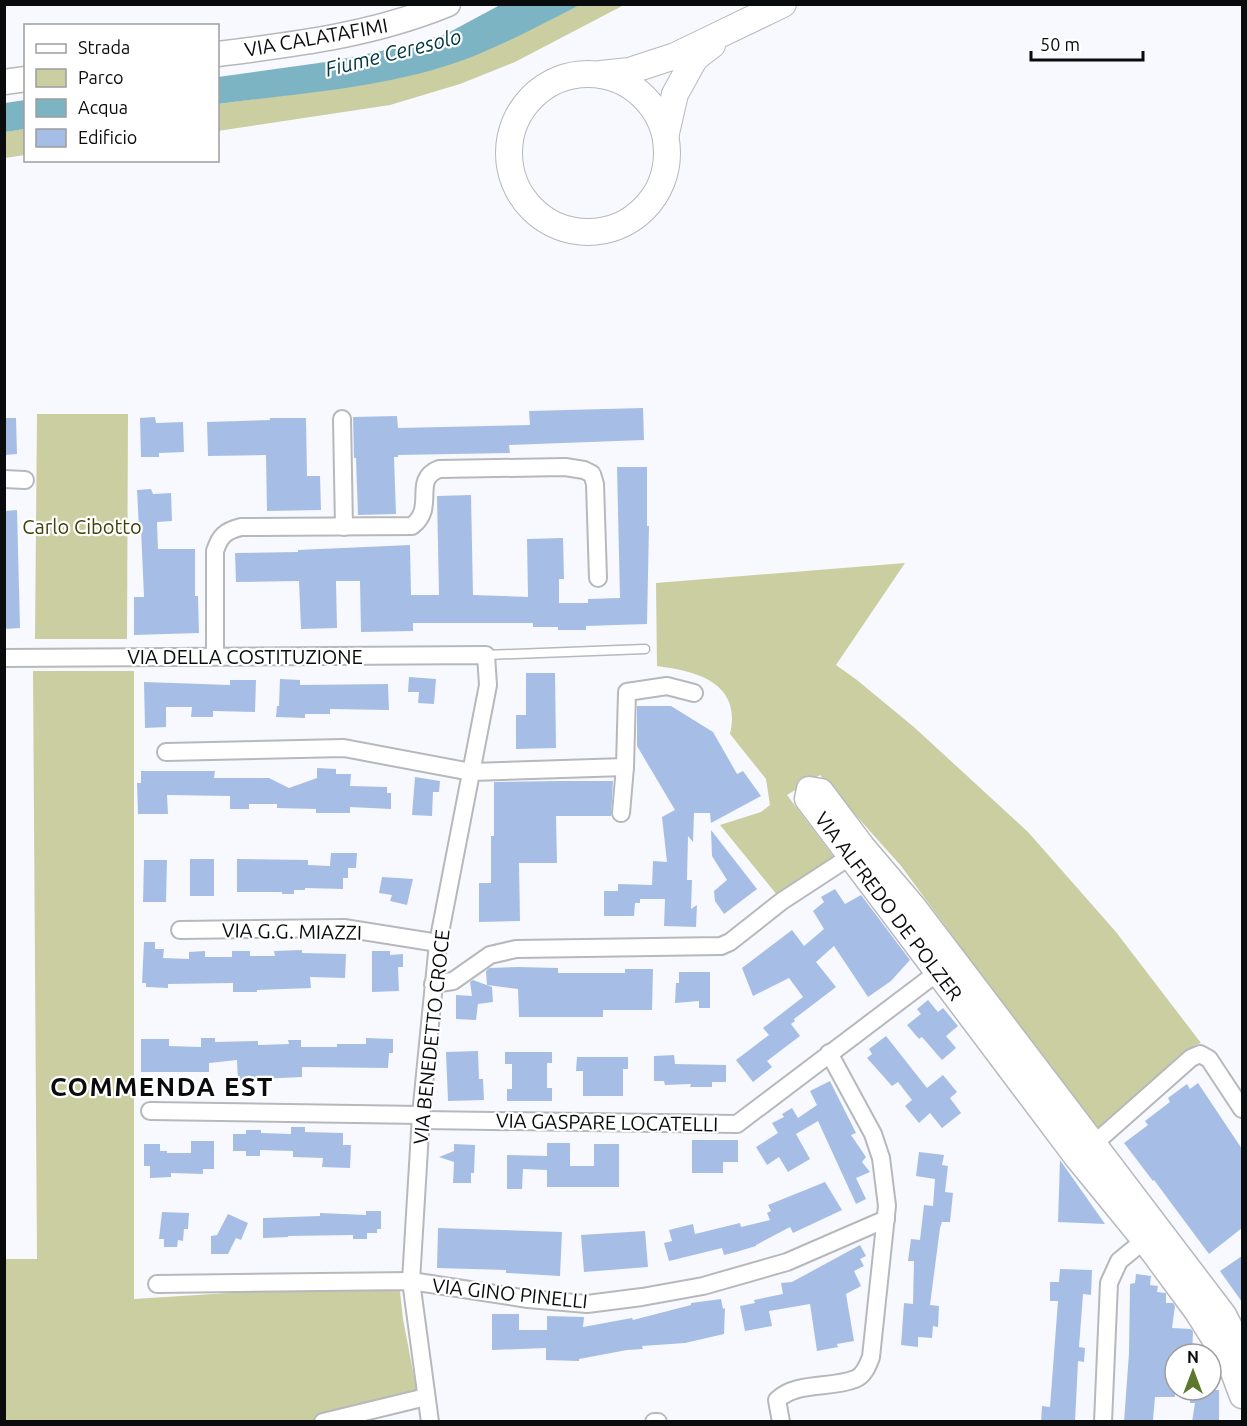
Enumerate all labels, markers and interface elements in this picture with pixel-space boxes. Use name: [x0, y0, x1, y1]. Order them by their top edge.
street label: VIA CALATAFIMI: [243, 13, 389, 61]
water label: Fiume Ceresolo: [322, 23, 464, 81]
legend: [24, 24, 219, 162]
scale bar: [1031, 24, 1144, 62]
text: 50 m: [1040, 34, 1080, 54]
text: Strada: [78, 37, 130, 57]
text: Parco: [78, 67, 124, 87]
text: Acqua: [78, 97, 128, 117]
text: Edificio: [78, 127, 137, 147]
park label: Carlo Cibotto: [22, 515, 142, 538]
street label: VIA DELLA COSTITUZIONE: [127, 645, 363, 668]
street label: VIA ALFREDO DE POLZER: [811, 807, 967, 1005]
street label: VIA G.G. MIAZZI: [222, 918, 362, 944]
street label: VIA BENEDETTO CROCE: [408, 928, 454, 1146]
district label: COMMENDA EST: [50, 1072, 274, 1101]
street label: VIA GASPARE LOCATELLI: [496, 1109, 718, 1135]
street label: VIA GINO PINELLI: [431, 1273, 589, 1313]
north arrow: [1163, 1342, 1223, 1402]
text: N: [1187, 1348, 1199, 1366]

